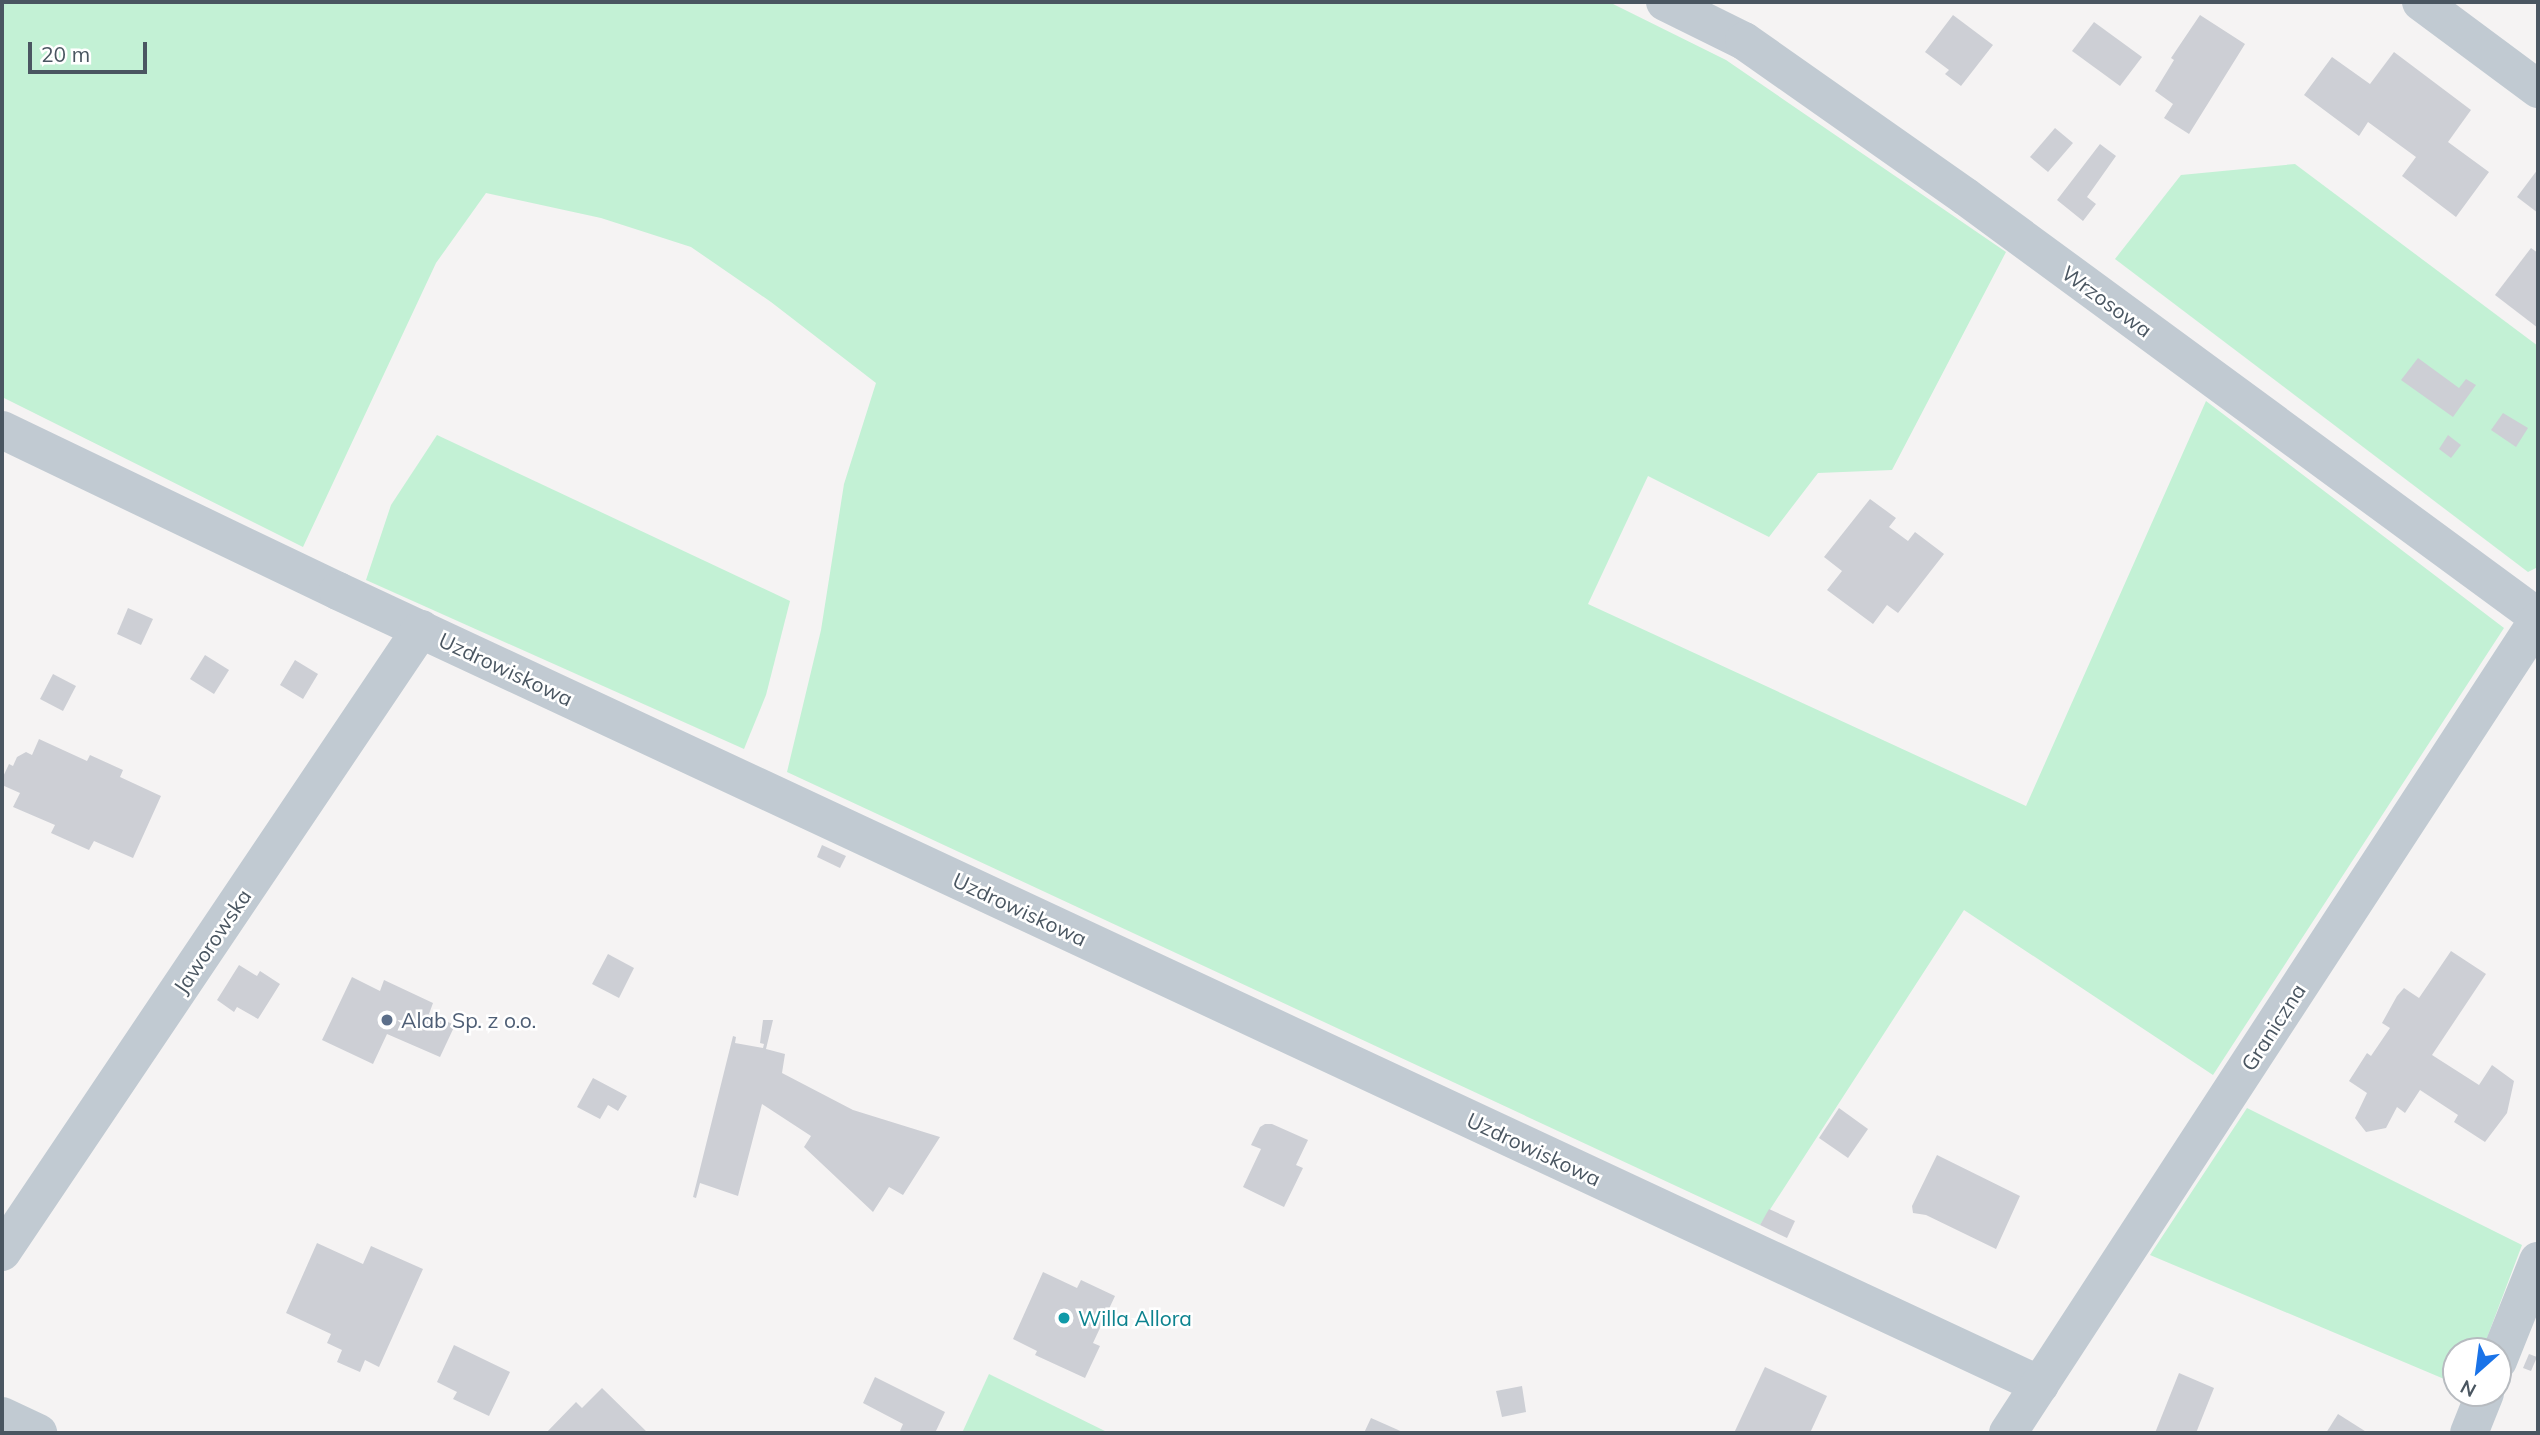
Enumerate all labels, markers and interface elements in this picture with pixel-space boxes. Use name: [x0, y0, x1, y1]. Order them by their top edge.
scale bar: [32, 28, 150, 72]
text: 20 m: [41, 41, 90, 67]
street label: Wrzosowa: [2057, 260, 2157, 342]
street label: Uzdrowiskowa: [435, 627, 577, 711]
street label: Uzdrowiskowa: [949, 867, 1091, 951]
street label: Jaworowska: [168, 884, 256, 998]
street label: Graniczna: [2235, 979, 2311, 1075]
place label: Alab Sp. z o.o.: [401, 1007, 536, 1033]
marker: Alab Sp. z o.o.: [379, 1012, 395, 1028]
street label: Uzdrowiskowa: [1463, 1107, 1605, 1191]
place label: Willa Allora: [1078, 1305, 1192, 1331]
marker: Willa Allora: [1056, 1310, 1072, 1326]
north arrow: [2442, 1337, 2512, 1407]
text: N: [2456, 1375, 2480, 1403]

